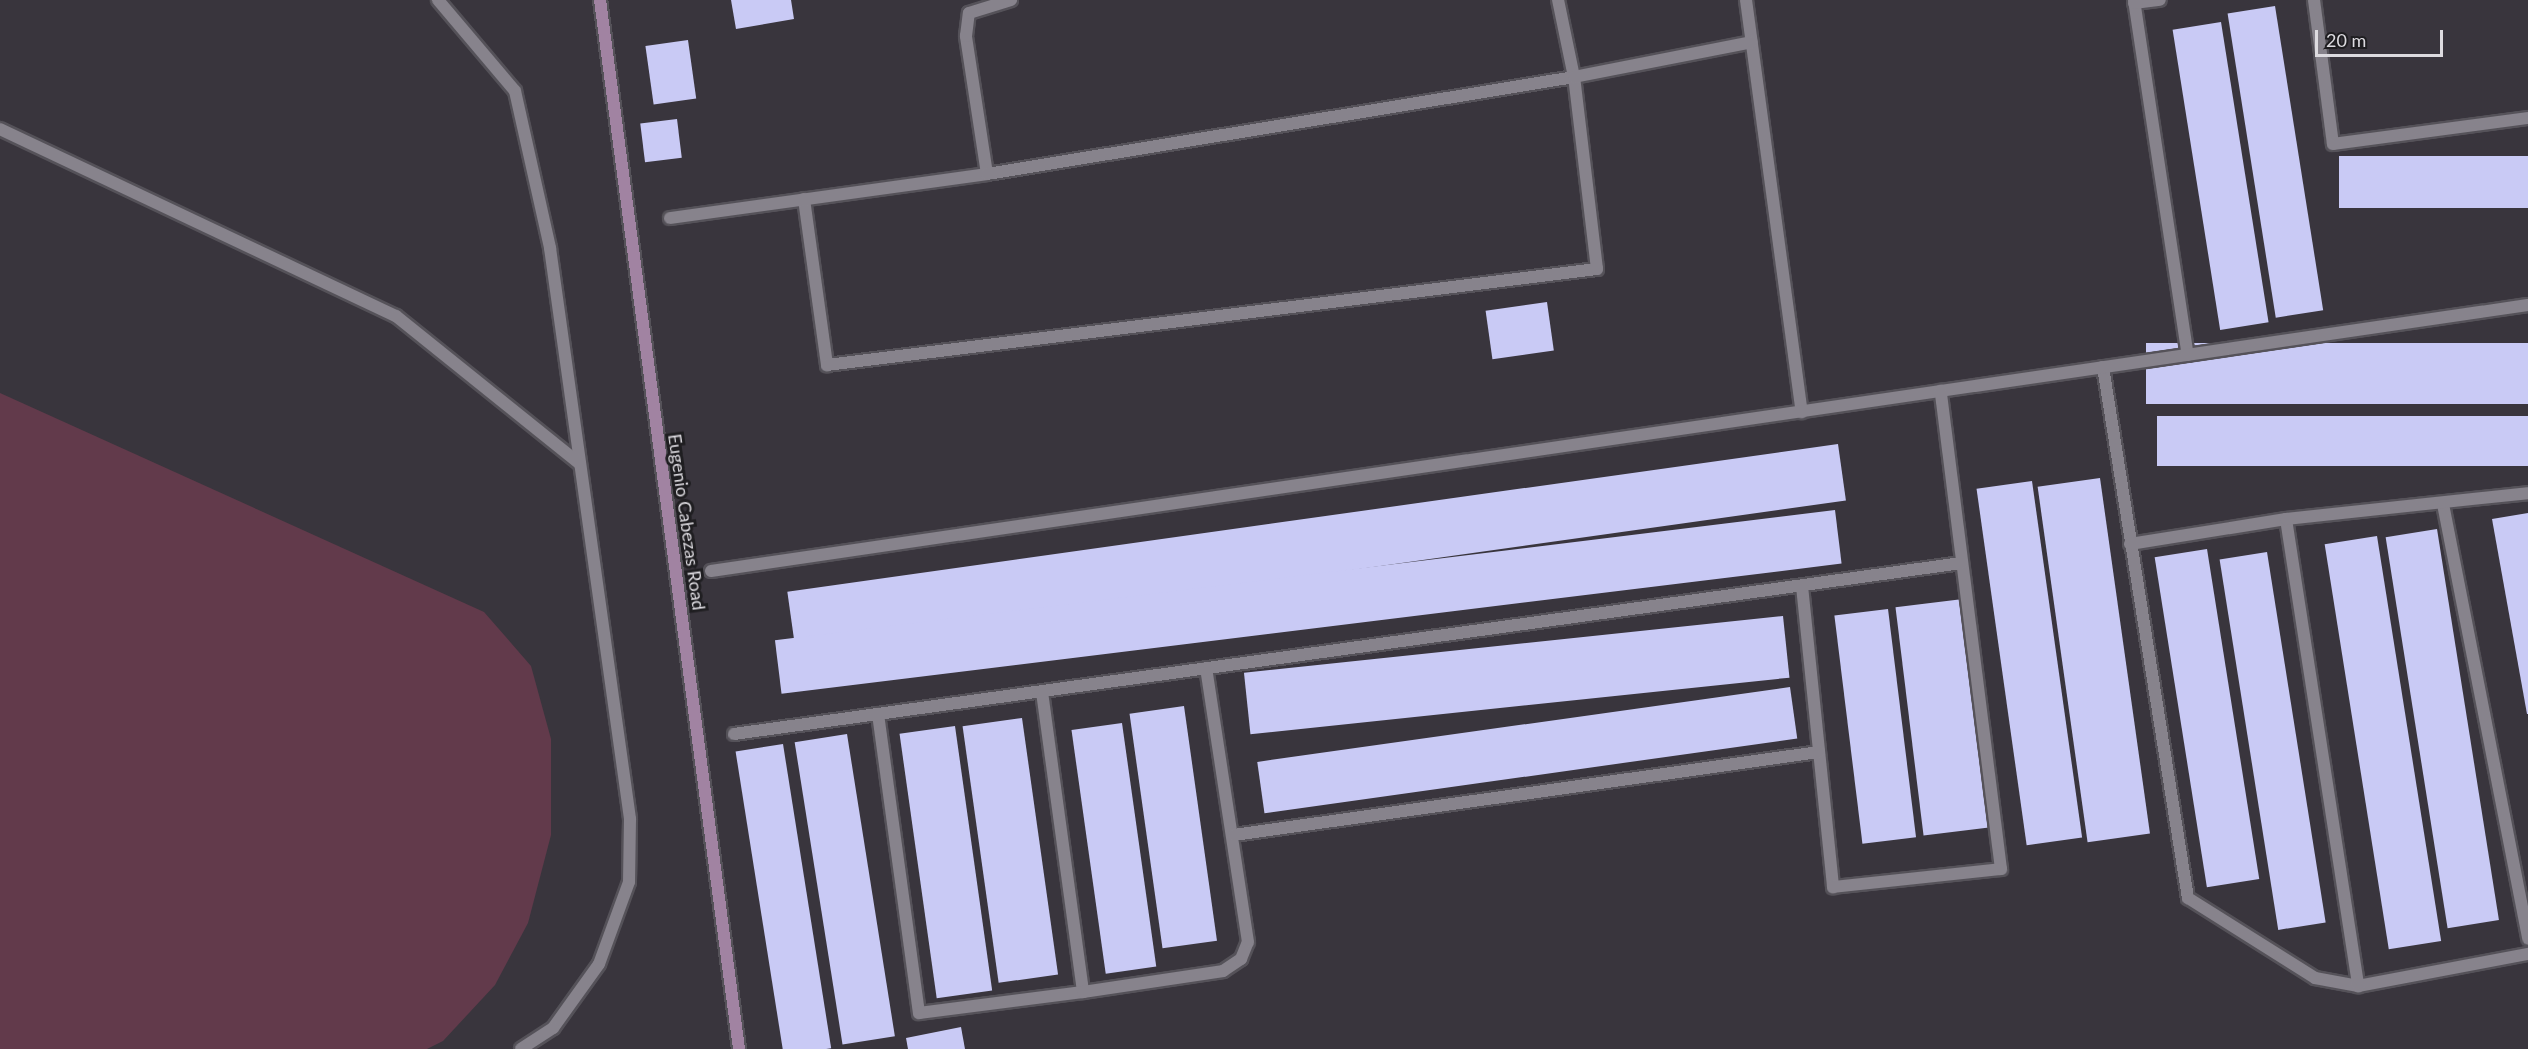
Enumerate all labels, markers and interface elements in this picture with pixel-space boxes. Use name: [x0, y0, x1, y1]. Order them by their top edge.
scale bar: [2318, 18, 2446, 56]
text: 20 m: [2326, 29, 2366, 51]
street label: Eugenio Cabezas Road: [664, 432, 710, 612]

